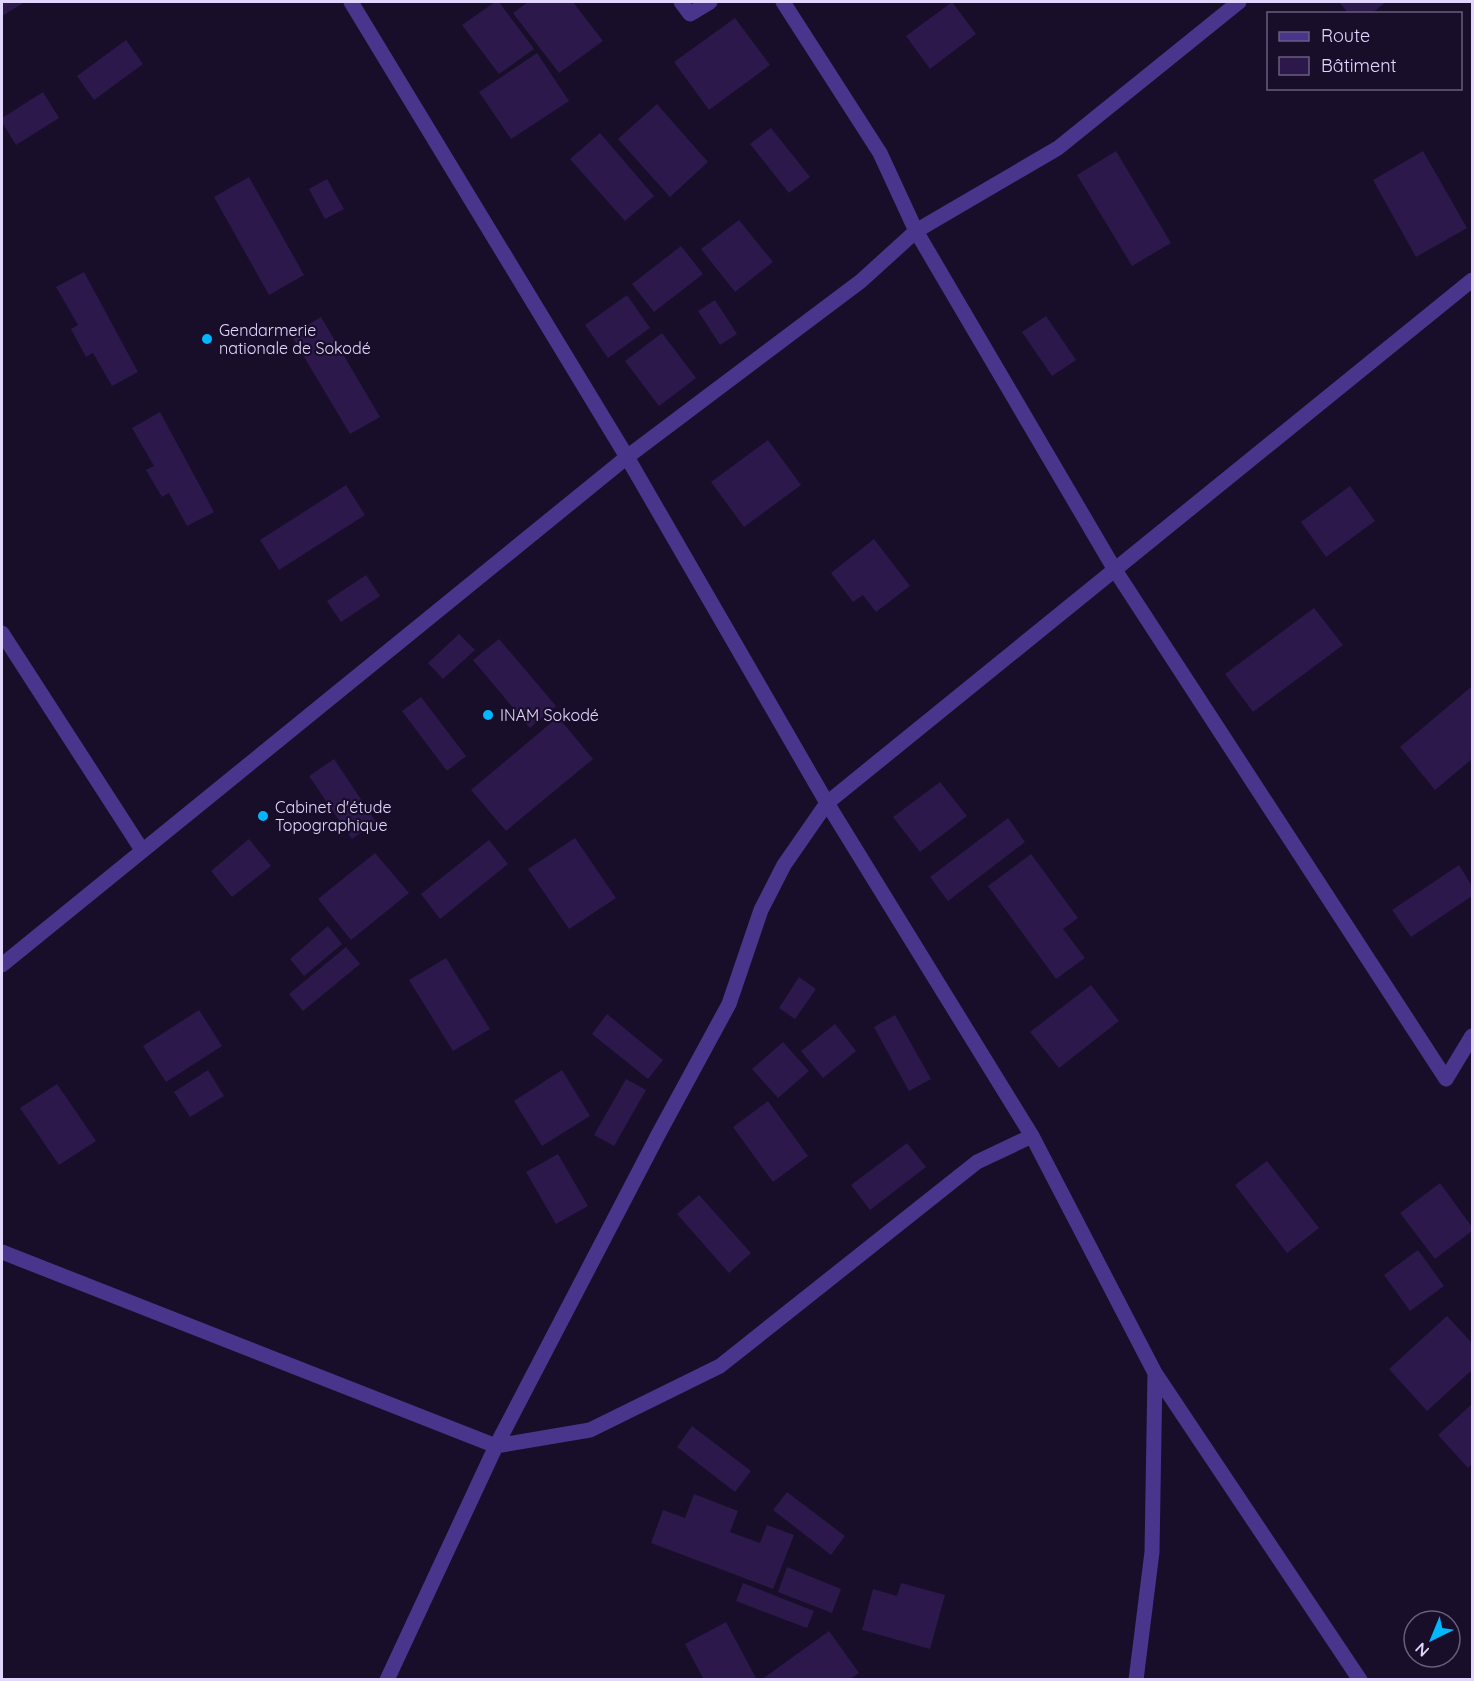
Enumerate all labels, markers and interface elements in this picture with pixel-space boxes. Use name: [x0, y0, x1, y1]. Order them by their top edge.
legend: [1267, 12, 1462, 90]
text: Route: [1321, 24, 1370, 47]
text: Bâtiment: [1321, 54, 1397, 77]
place label: Gendarmerie nationale de Sokodé: [219, 320, 371, 358]
marker: Gendarmerie nationale de Sokodé: [200, 332, 214, 346]
place label: INAM Sokodé: [500, 705, 599, 725]
marker: INAM Sokodé: [481, 708, 495, 722]
place label: Cabinet d'étude Topographique: [275, 797, 391, 835]
marker: Cabinet d'étude Topographique: [256, 809, 270, 823]
north arrow: [1402, 1609, 1462, 1669]
text: N: [1411, 1639, 1433, 1661]

